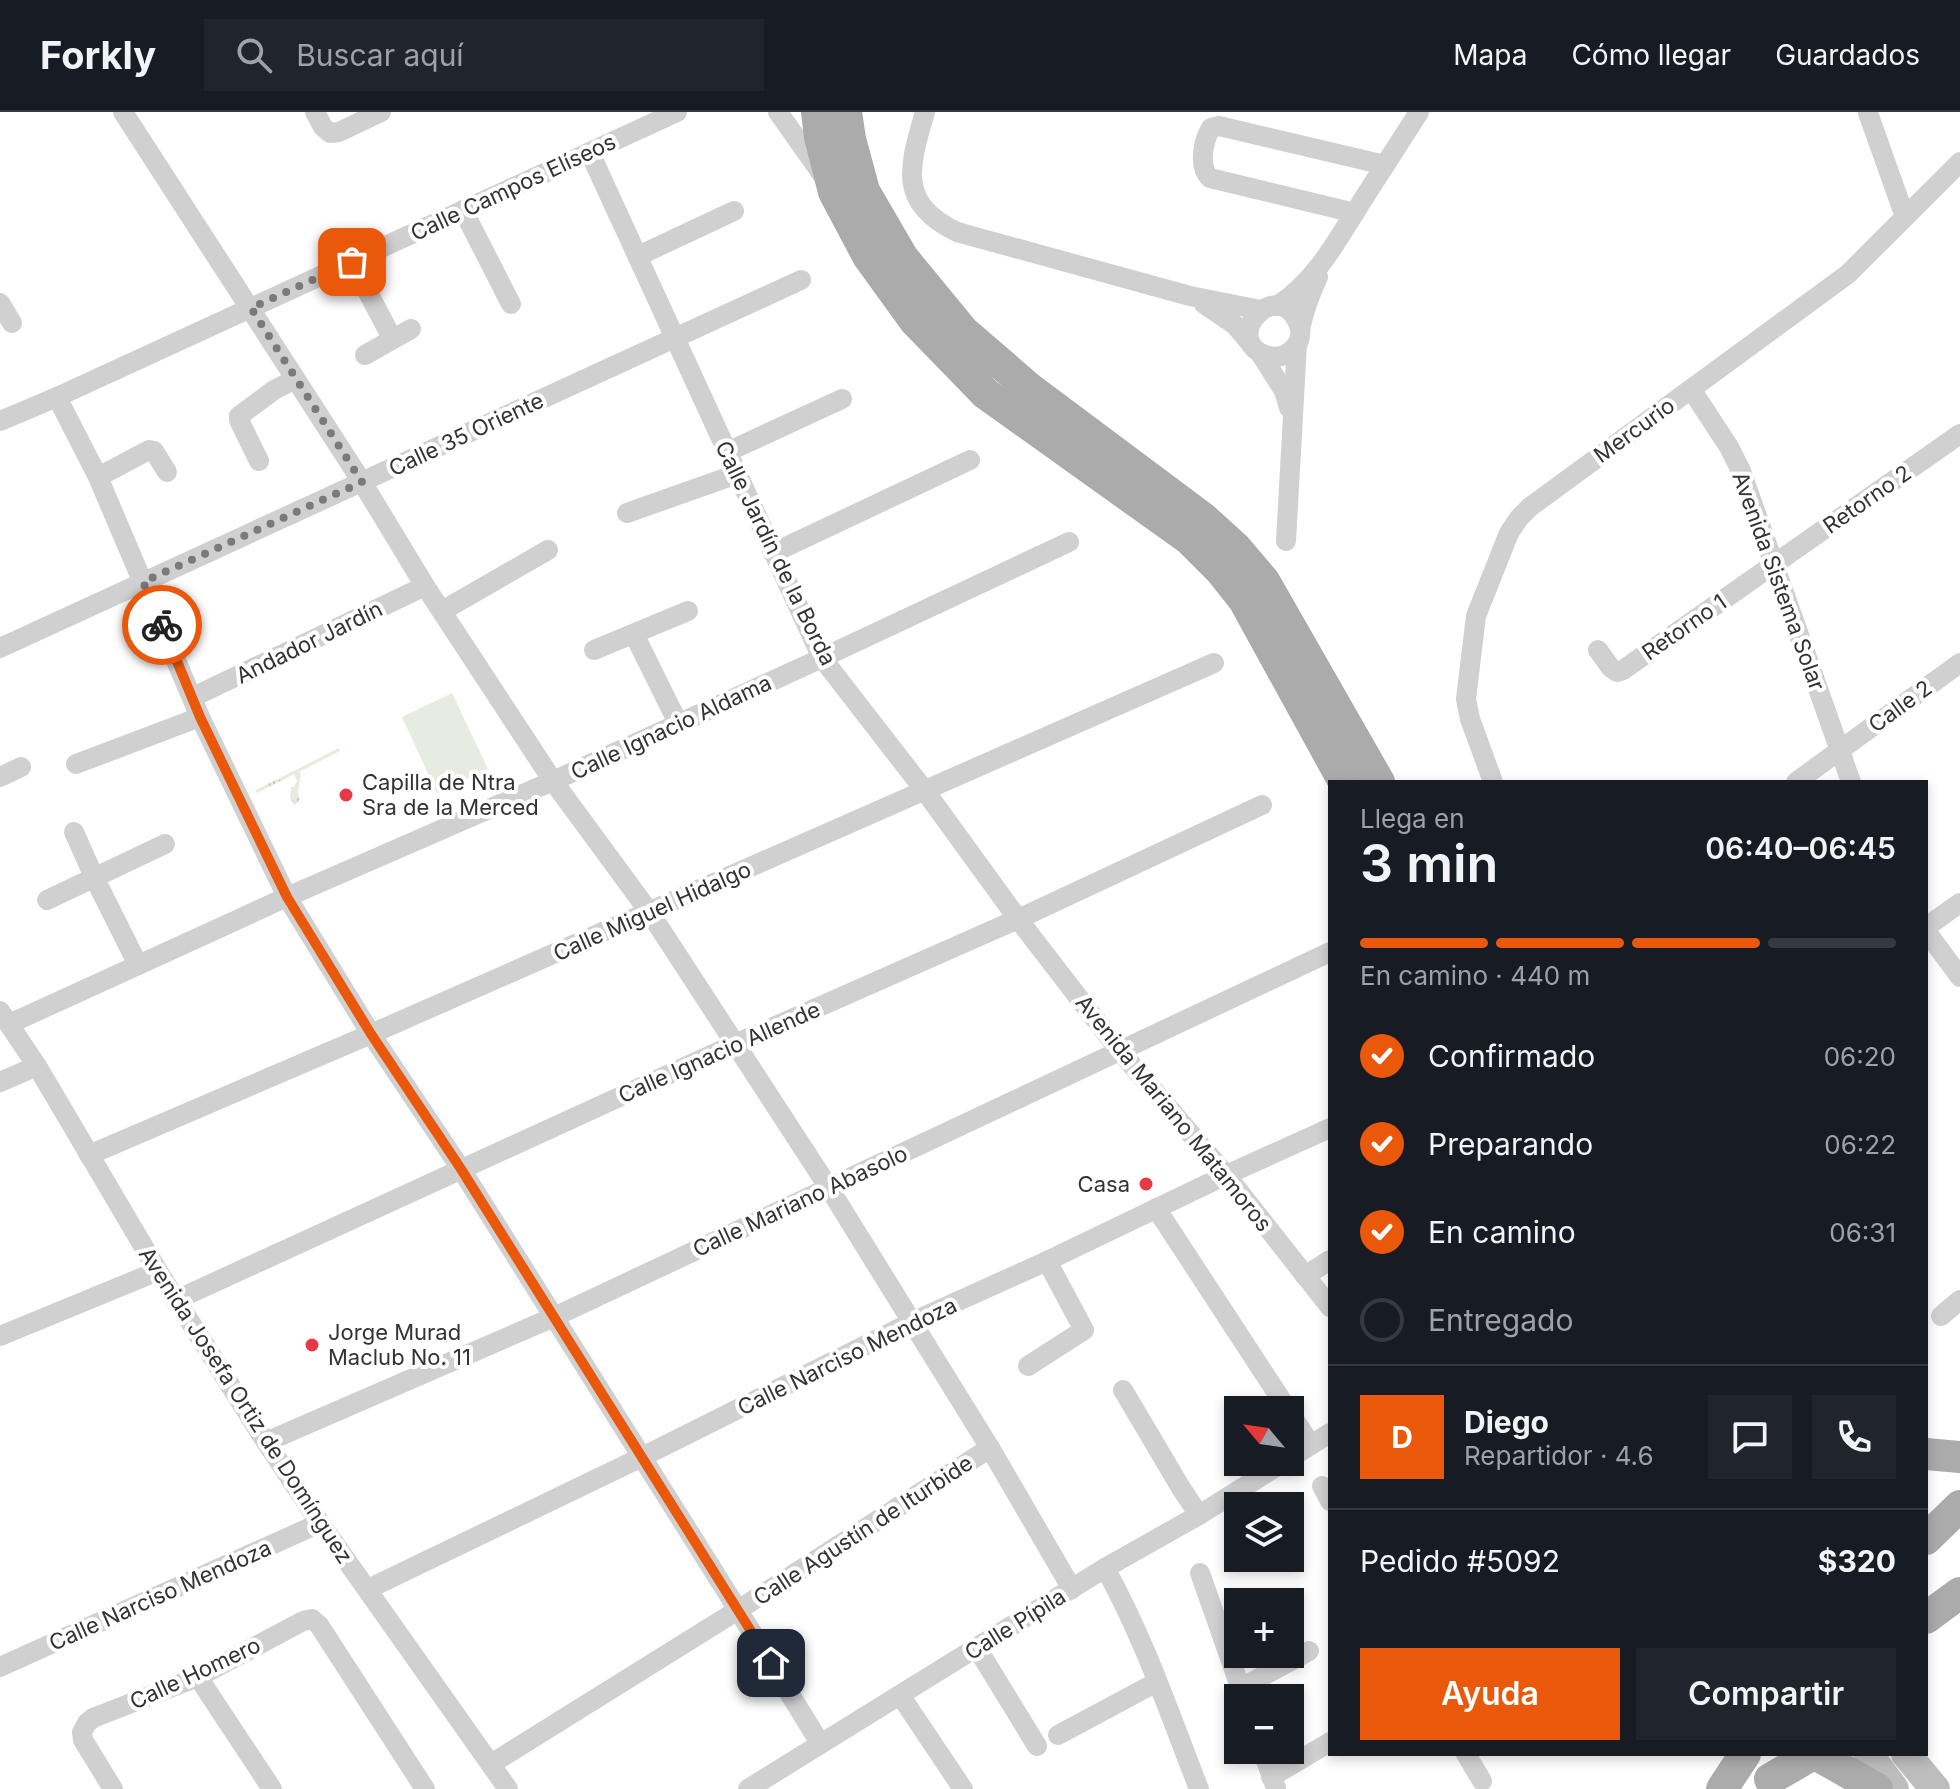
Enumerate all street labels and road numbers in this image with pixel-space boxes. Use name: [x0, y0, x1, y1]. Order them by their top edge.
street label: Calle Campos Elíseos: [406, 128, 620, 246]
street label: Calle 35 Oriente: [385, 387, 547, 481]
street label: Mercurio: [1589, 392, 1679, 468]
street label: Calle Jardín de la Borda: [710, 436, 842, 670]
street label: Retorno 2: [1818, 459, 1916, 539]
street label: Avenida Sistema Solar: [1727, 468, 1831, 694]
street label: Retorno 1: [1637, 589, 1731, 665]
street label: Andador Jardín: [232, 595, 386, 689]
street label: Calle Ignacio Aldama: [567, 669, 775, 785]
street label: Calle 2: [1863, 674, 1937, 738]
street label: Calle Miguel Hidalgo: [549, 856, 755, 966]
street label: Avenida Mariano Matamoros: [1071, 990, 1277, 1236]
street label: Calle Ignacio Allende: [614, 996, 824, 1108]
street label: Calle Mariano Abasolo: [689, 1140, 911, 1262]
street label: Avenida Josefa Ortiz de Domínguez: [134, 1242, 358, 1568]
street label: Calle Narciso Mendoza: [733, 1292, 961, 1420]
street label: Calle Agustín de Iturbide: [749, 1449, 977, 1611]
street label: Calle Narciso Mendoza: [45, 1534, 275, 1656]
street label: Calle Pípila: [960, 1583, 1070, 1665]
street label: Calle Homero: [126, 1631, 264, 1715]

